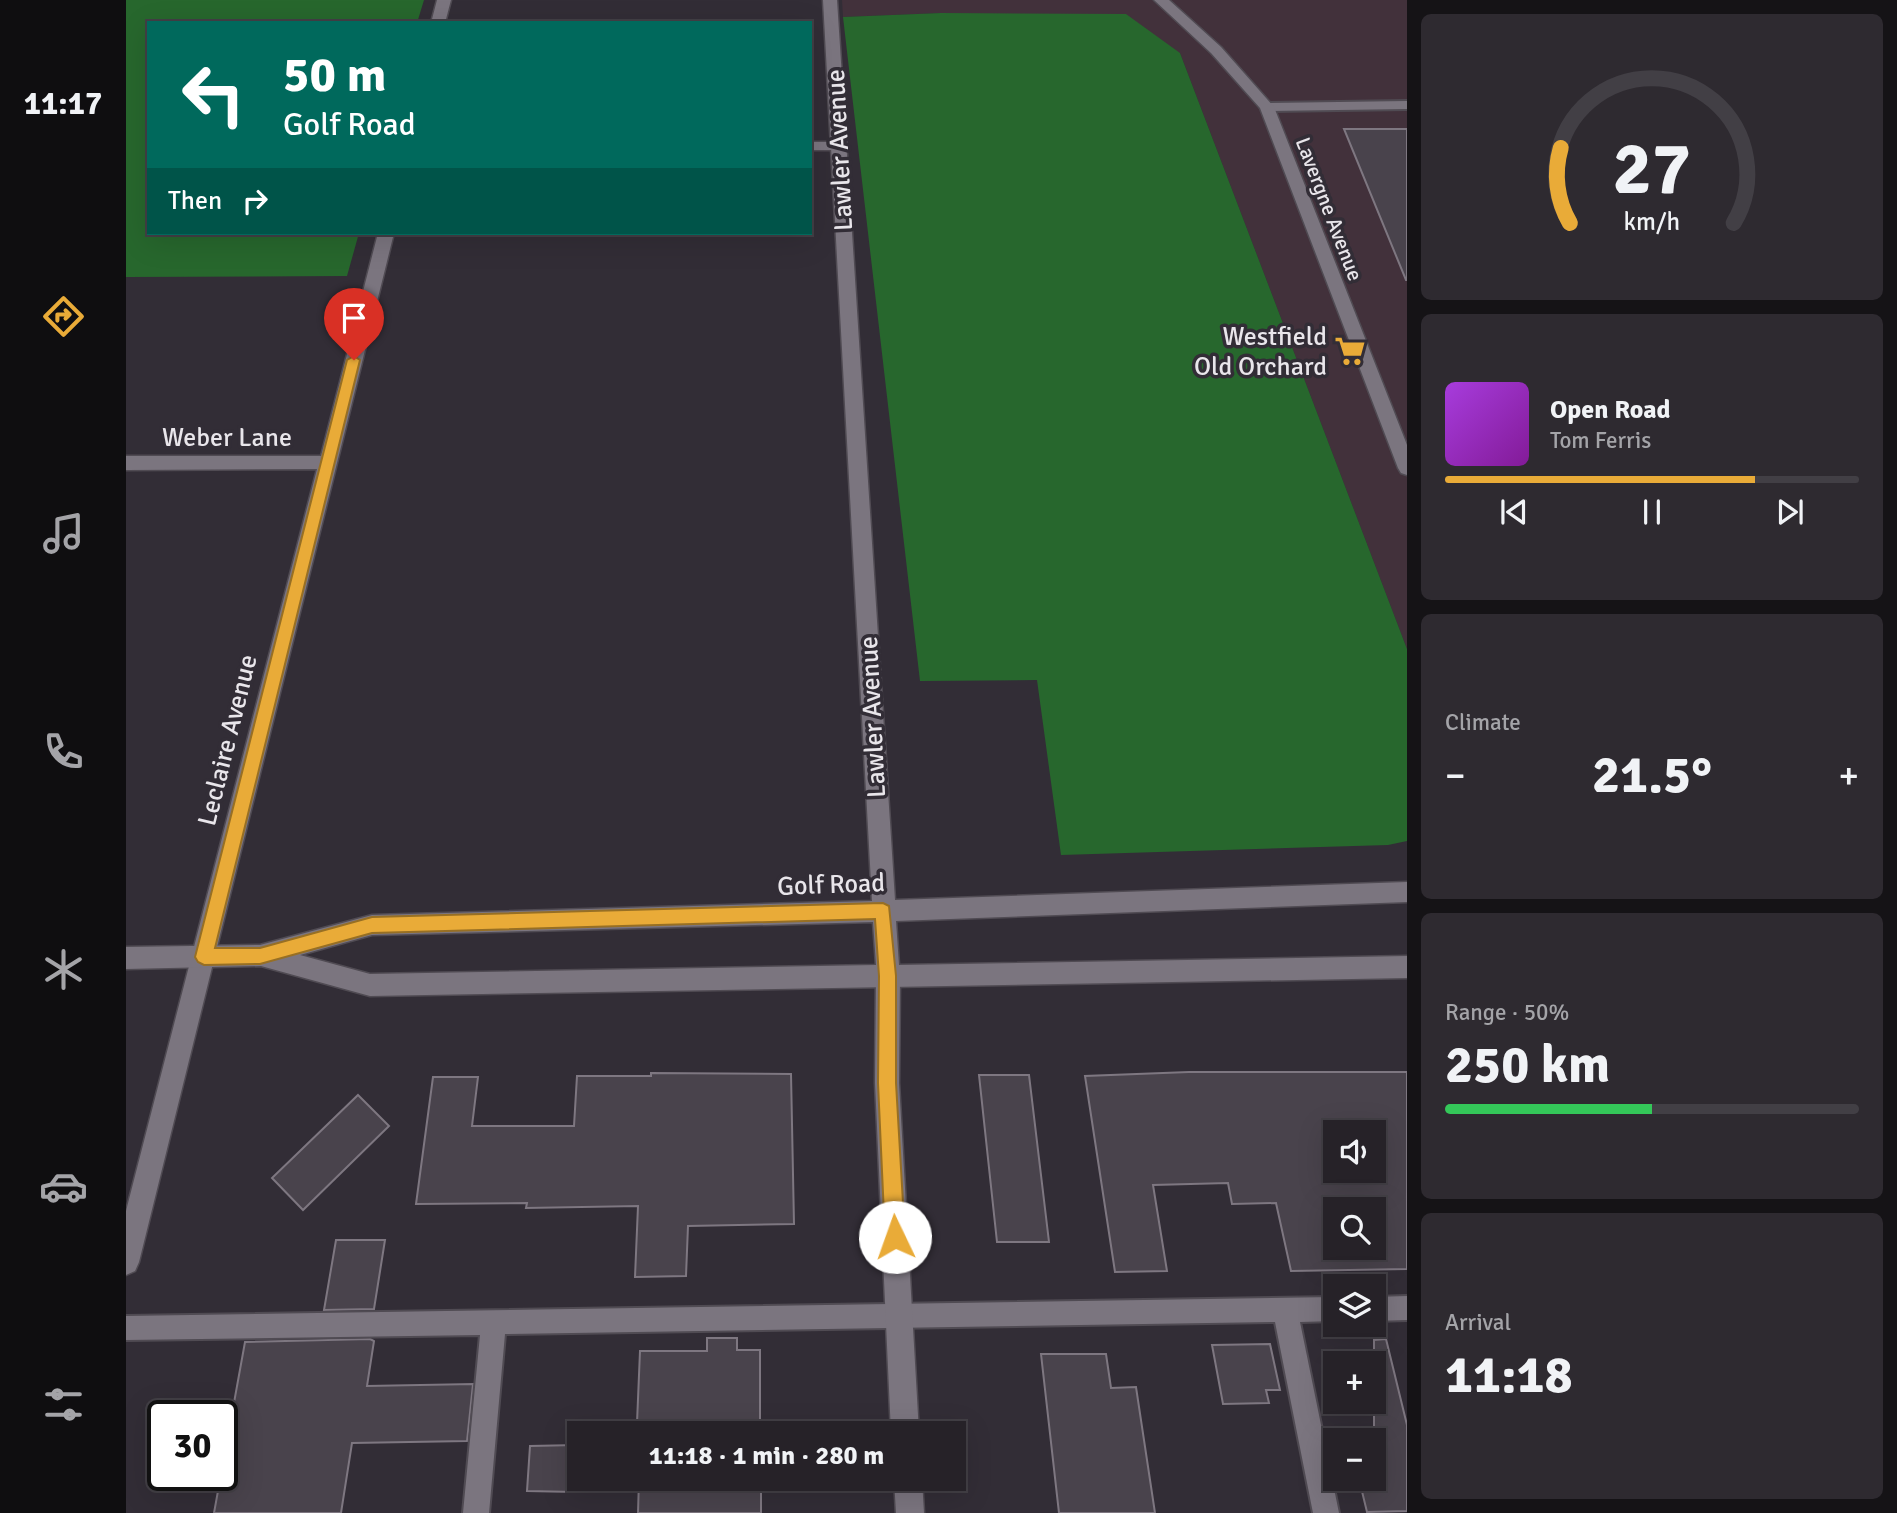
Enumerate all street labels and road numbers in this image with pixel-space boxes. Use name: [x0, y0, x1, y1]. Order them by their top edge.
street label: Lawler Avenue: [820, 68, 860, 232]
street label: Lavergne Avenue: [1290, 133, 1368, 285]
street label: Weber Lane: [162, 422, 292, 454]
street label: Lawler Avenue: [853, 635, 893, 799]
street label: Leclaire Avenue: [191, 651, 265, 829]
street label: Golf Road: [777, 867, 885, 903]

